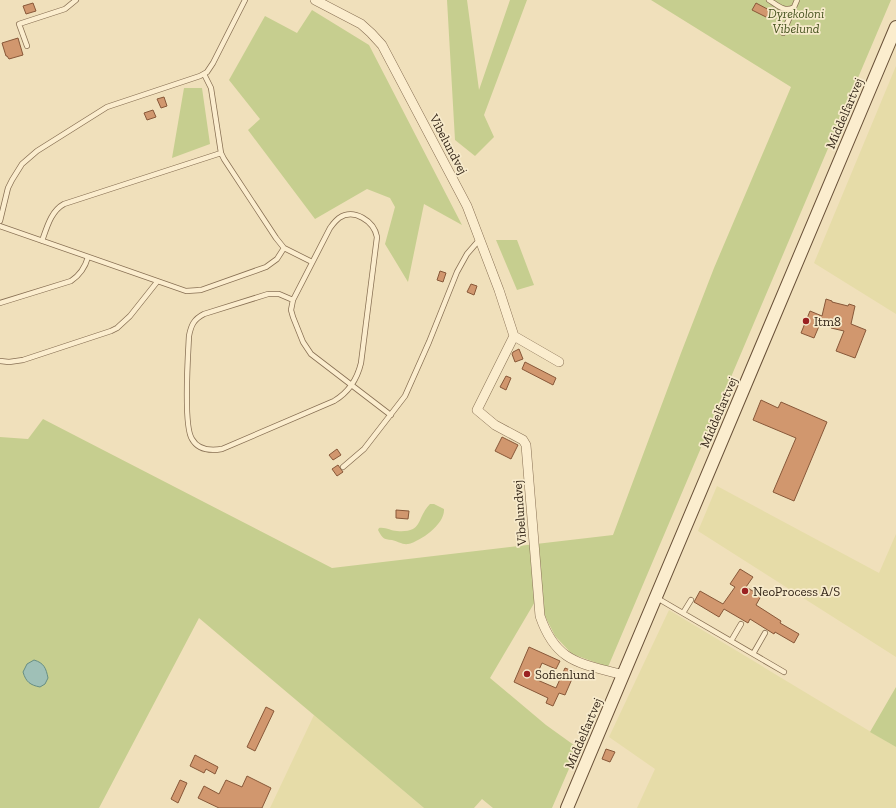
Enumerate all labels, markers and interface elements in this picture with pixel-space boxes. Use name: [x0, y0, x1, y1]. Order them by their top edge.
park label: Dyrekoloni Vibelund: [768, 6, 824, 36]
street label: Middelfartvej: [823, 76, 867, 151]
street label: Vibelundvej: [425, 111, 471, 177]
place label: Itm8: [814, 314, 841, 329]
marker: Itm8: [801, 316, 811, 326]
street label: Middelfartvej: [697, 375, 741, 450]
street label: Vibelundvej: [510, 480, 530, 547]
place label: NeoProcess A/S: [753, 584, 840, 599]
marker: NeoProcess A/S: [740, 586, 750, 596]
place label: Sofienlund: [535, 667, 595, 682]
marker: Sofienlund: [522, 669, 532, 679]
street label: Middelfartvej: [562, 696, 606, 771]

